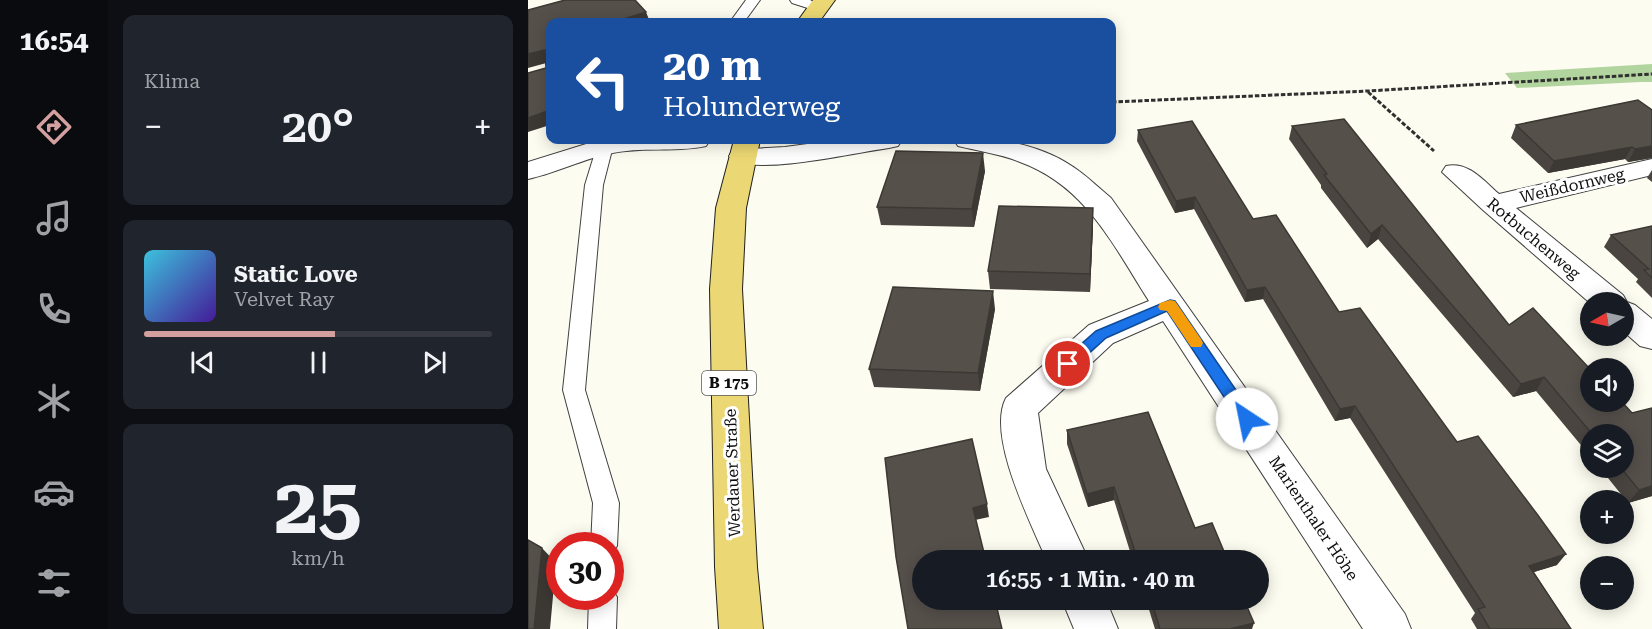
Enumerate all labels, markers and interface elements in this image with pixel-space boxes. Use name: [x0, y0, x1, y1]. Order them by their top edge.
text: 16:54: [20, 25, 88, 57]
text: 20 m: [663, 41, 761, 90]
icon: left: [564, 42, 642, 120]
text: Klima: [144, 69, 200, 93]
text: Holunderweg: [663, 91, 840, 123]
text: 20°: [282, 100, 354, 153]
icon: directions: [33, 106, 75, 148]
text: −: [144, 107, 162, 146]
text: +: [474, 107, 492, 146]
street label: Weißdornweg: [1518, 164, 1627, 207]
street label: Rotbuchenweg: [1483, 194, 1585, 283]
icon: music: [33, 197, 75, 239]
text: Static Love: [234, 262, 358, 287]
text: Velvet Ray: [234, 287, 334, 311]
icon: phone: [33, 288, 75, 330]
north arrow: [1580, 292, 1634, 346]
map controls: [1580, 292, 1634, 610]
pin: [1042, 338, 1093, 389]
icon: previous: [186, 346, 219, 379]
icon: pause: [302, 346, 335, 379]
icon: next: [418, 346, 451, 379]
icon: arrive: [1051, 347, 1084, 380]
button: sound: [1580, 358, 1634, 412]
road number: B 175: [702, 371, 756, 395]
icon: climate: [33, 380, 75, 422]
position arrow: [1215, 387, 1279, 451]
street label: Werdauer Straße: [721, 408, 744, 538]
button: layers: [1580, 424, 1634, 478]
street label: Marienthaler Höhe: [1265, 452, 1362, 584]
text: 25: [274, 461, 362, 552]
icon: car: [33, 471, 75, 513]
button: +: [1580, 490, 1634, 544]
speed limit sign: 30: [546, 532, 624, 610]
text: km/h: [291, 546, 345, 570]
button: −: [1580, 556, 1634, 610]
icon: filters: [33, 562, 75, 604]
text: 16:55 · 1 Min. · 40 m: [986, 567, 1195, 592]

